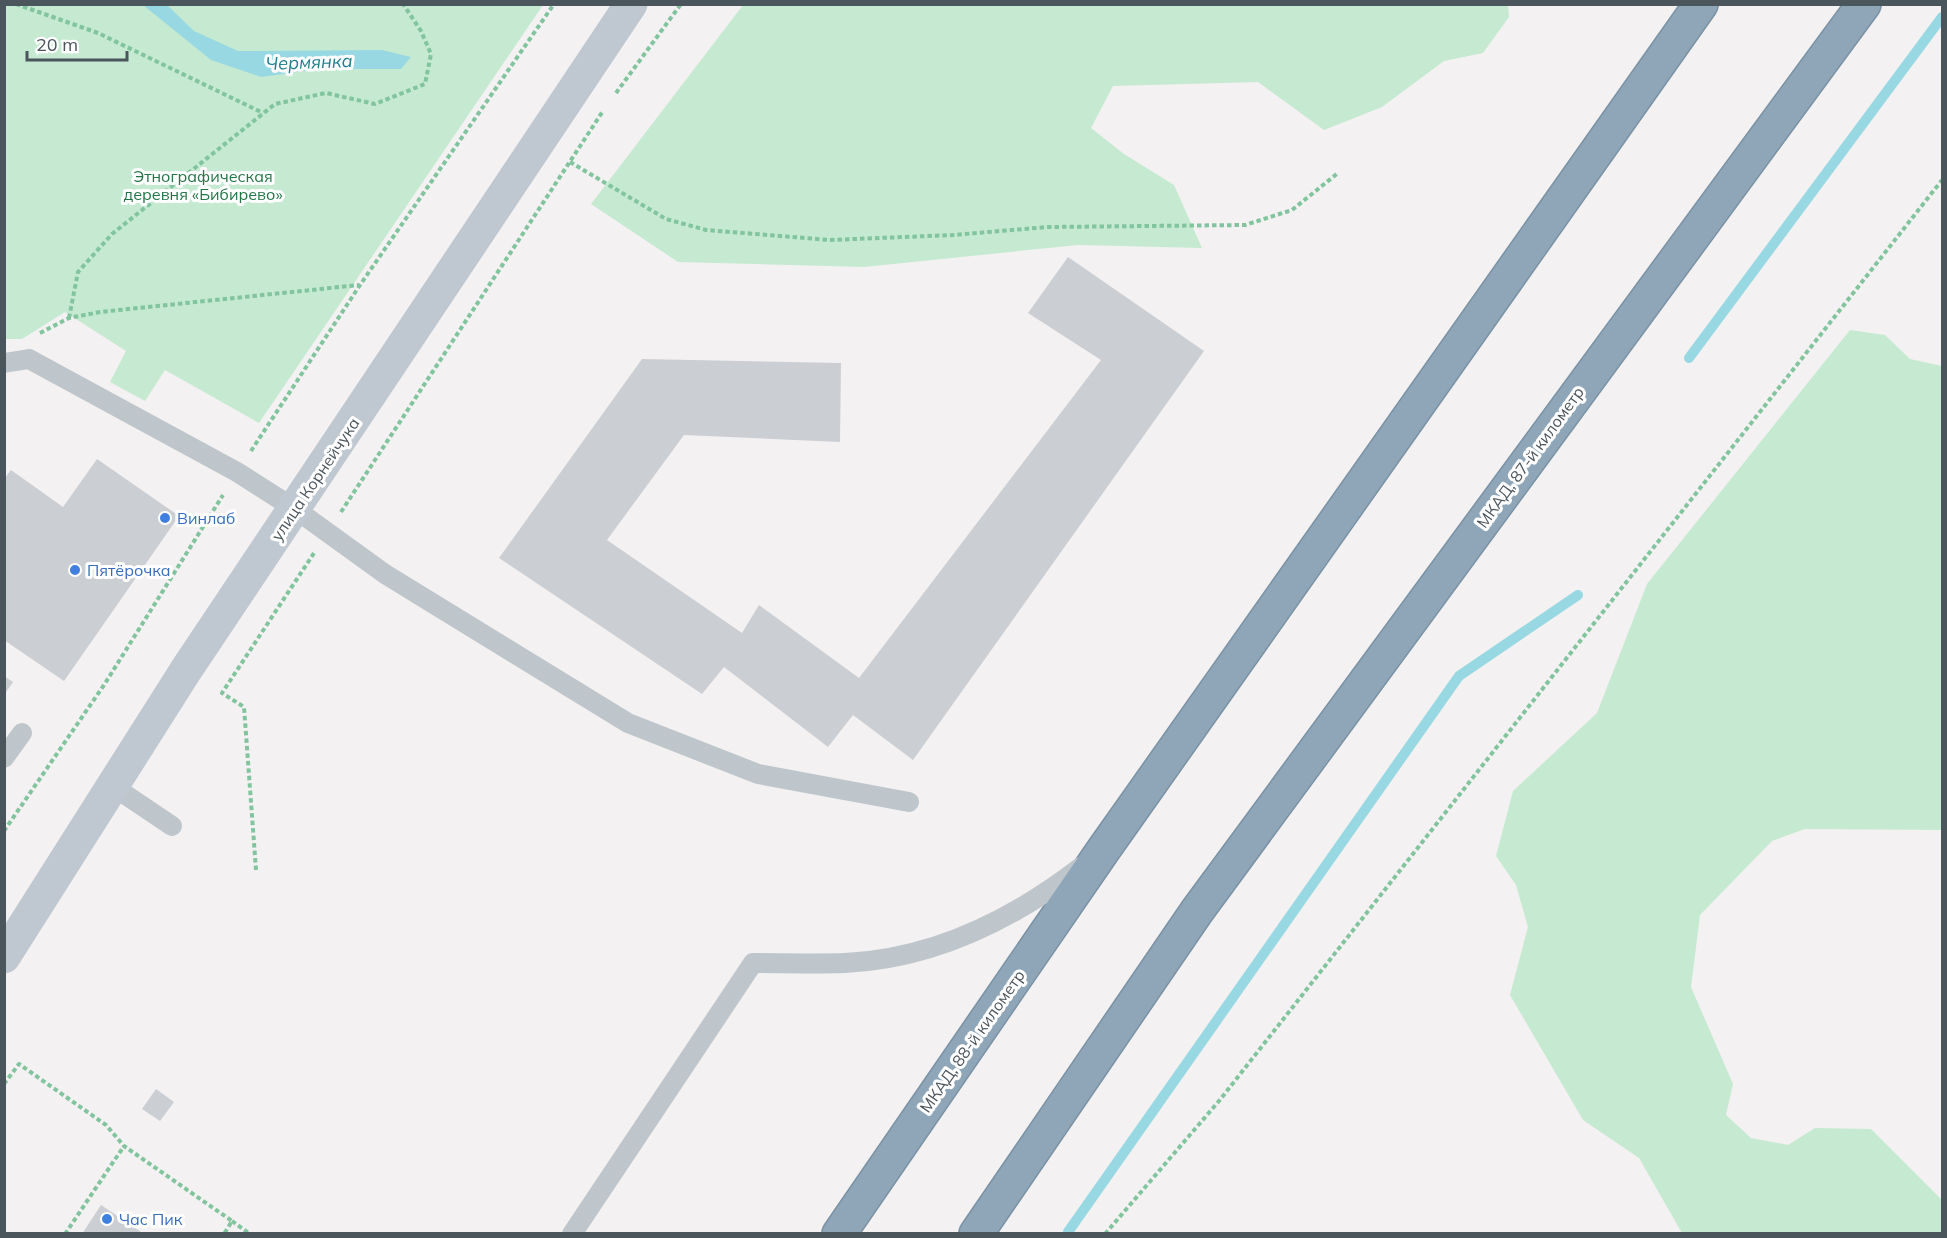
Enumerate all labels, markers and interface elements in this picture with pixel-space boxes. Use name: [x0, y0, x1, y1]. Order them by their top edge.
scale bar: [27, 24, 128, 62]
text: 20 m: [36, 33, 78, 56]
water label: Чермянка: [265, 49, 353, 75]
park label: Этнографическая деревня «Бибирево»: [123, 166, 283, 204]
street label: МКАД, 87-й километр: [1472, 383, 1588, 531]
street label: улица Корнейчука: [266, 414, 364, 544]
place label: Винлаб: [177, 508, 235, 528]
marker: Винлаб: [158, 511, 172, 525]
place label: Пятёрочка: [87, 560, 171, 580]
marker: Пятёрочка: [68, 563, 82, 577]
street label: МКАД, 88-й километр: [915, 966, 1029, 1116]
place label: Час Пик: [119, 1209, 183, 1229]
marker: Час Пик: [100, 1212, 114, 1226]

